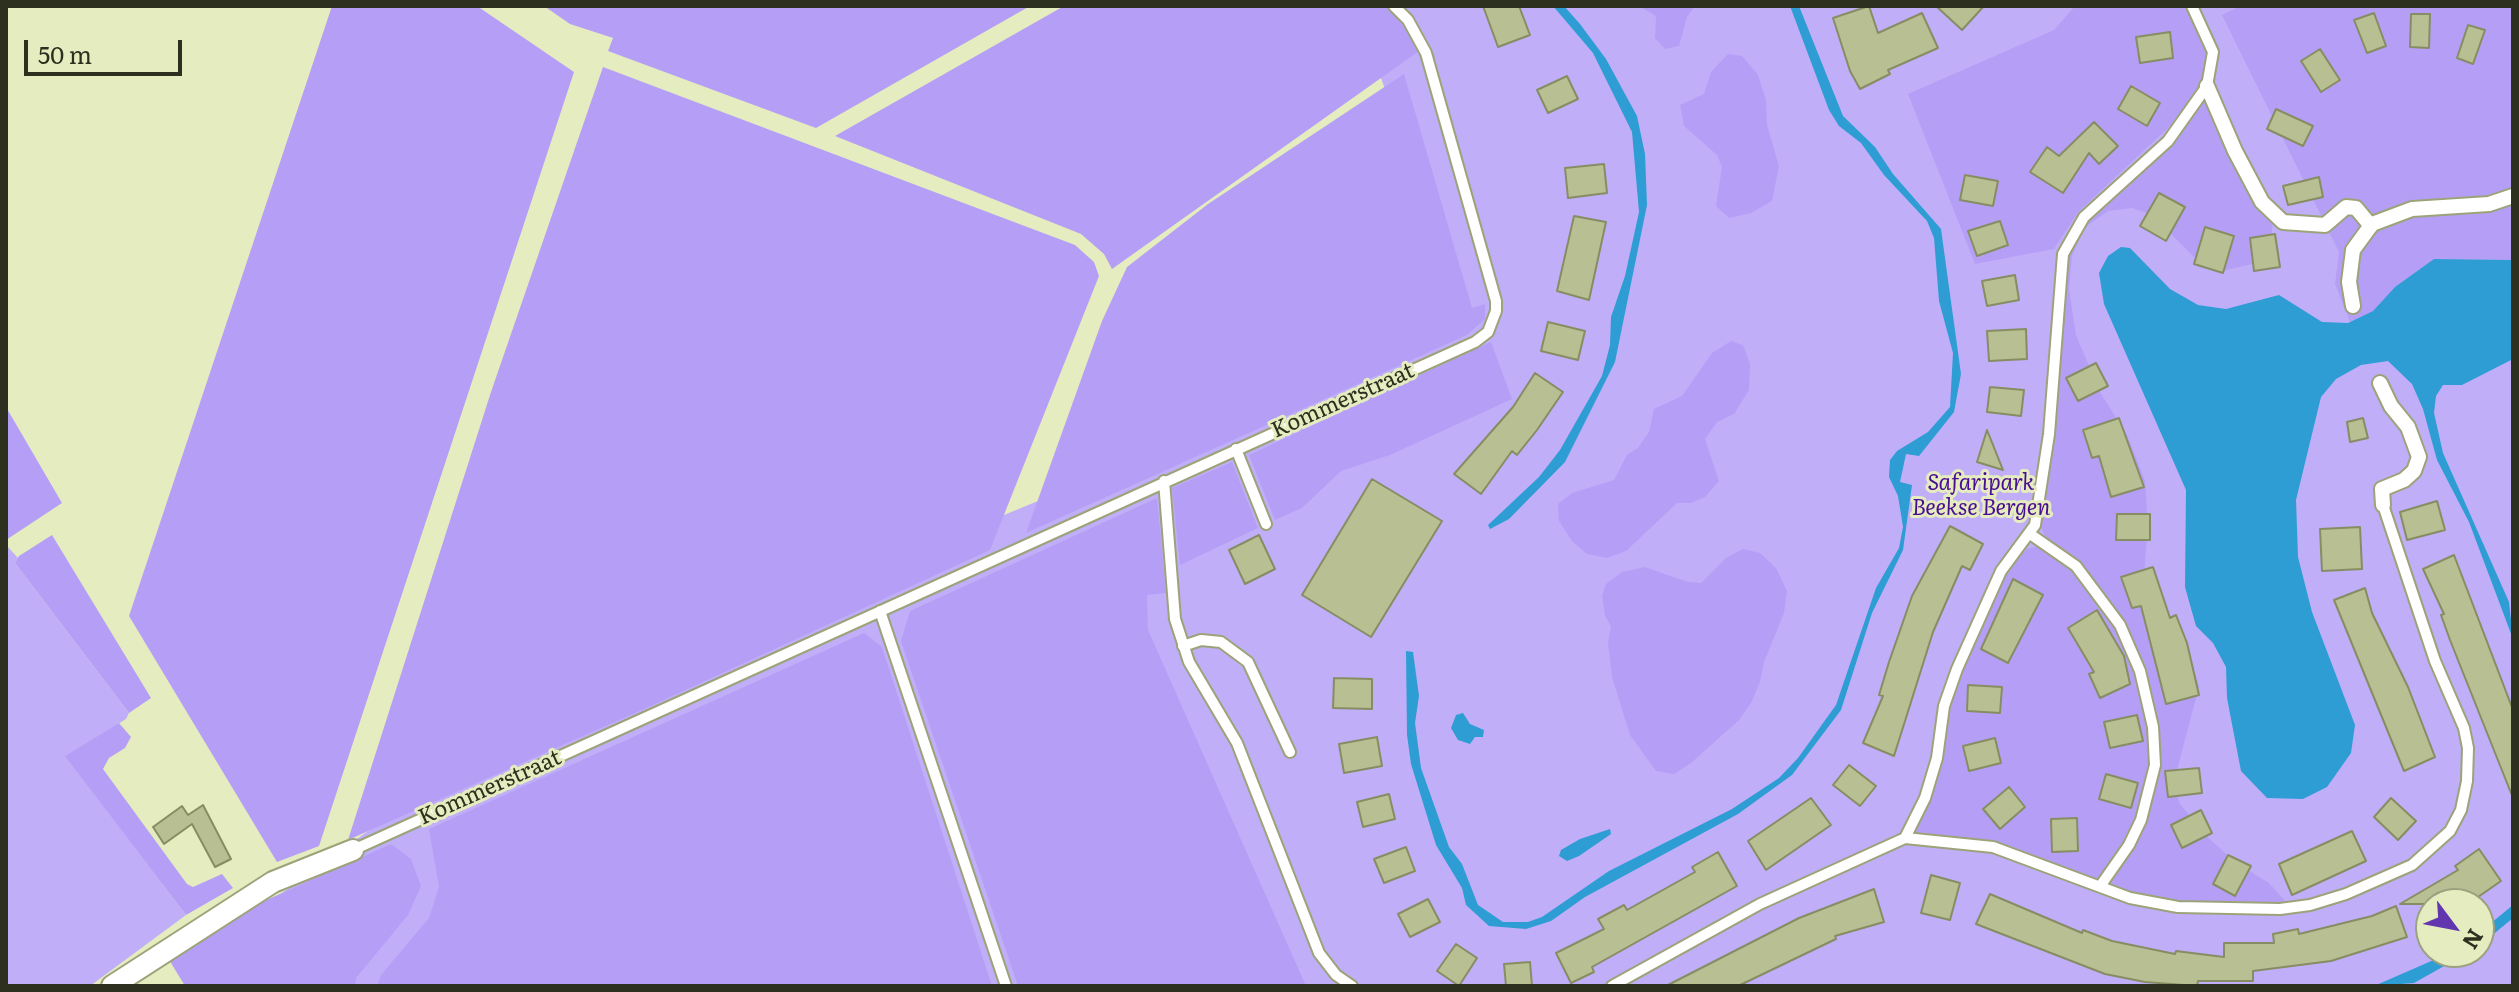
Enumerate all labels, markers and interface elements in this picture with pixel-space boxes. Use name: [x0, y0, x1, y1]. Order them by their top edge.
scale bar: [28, 24, 186, 74]
text: 50 m: [38, 36, 92, 71]
street label: Kommerstraat: [1268, 358, 1418, 444]
park label: Safaripark Beekse Bergen: [1912, 471, 2050, 522]
street label: Kommerstraat: [415, 745, 565, 831]
north arrow: [2415, 888, 2495, 968]
text: N: [2455, 923, 2493, 956]

